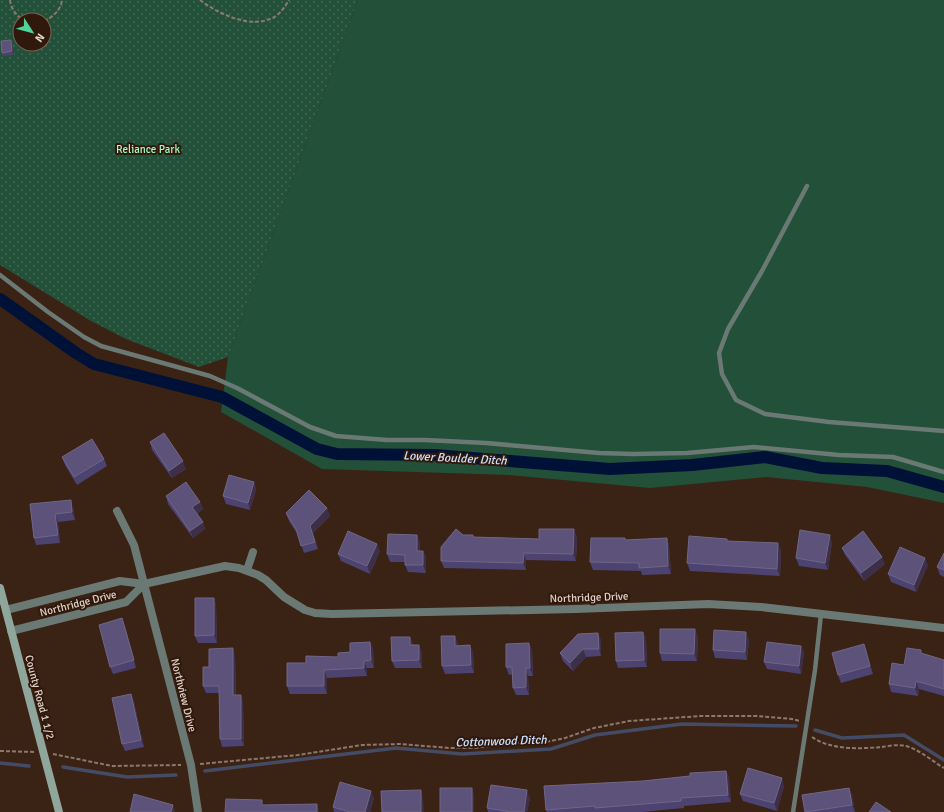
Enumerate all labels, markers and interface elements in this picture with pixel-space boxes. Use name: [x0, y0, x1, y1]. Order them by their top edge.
north arrow: [12, 12, 52, 52]
text: N: [32, 31, 47, 45]
park label: Reliance Park: [116, 143, 180, 156]
water label: Lower Boulder Ditch: [403, 448, 508, 469]
street label: Northridge Drive: [38, 588, 118, 619]
street label: Northridge Drive: [549, 590, 629, 605]
street label: County Road 1 1/2: [22, 654, 57, 741]
street label: Northview Drive: [168, 657, 199, 733]
water label: Cottonwood Ditch: [455, 732, 547, 751]

